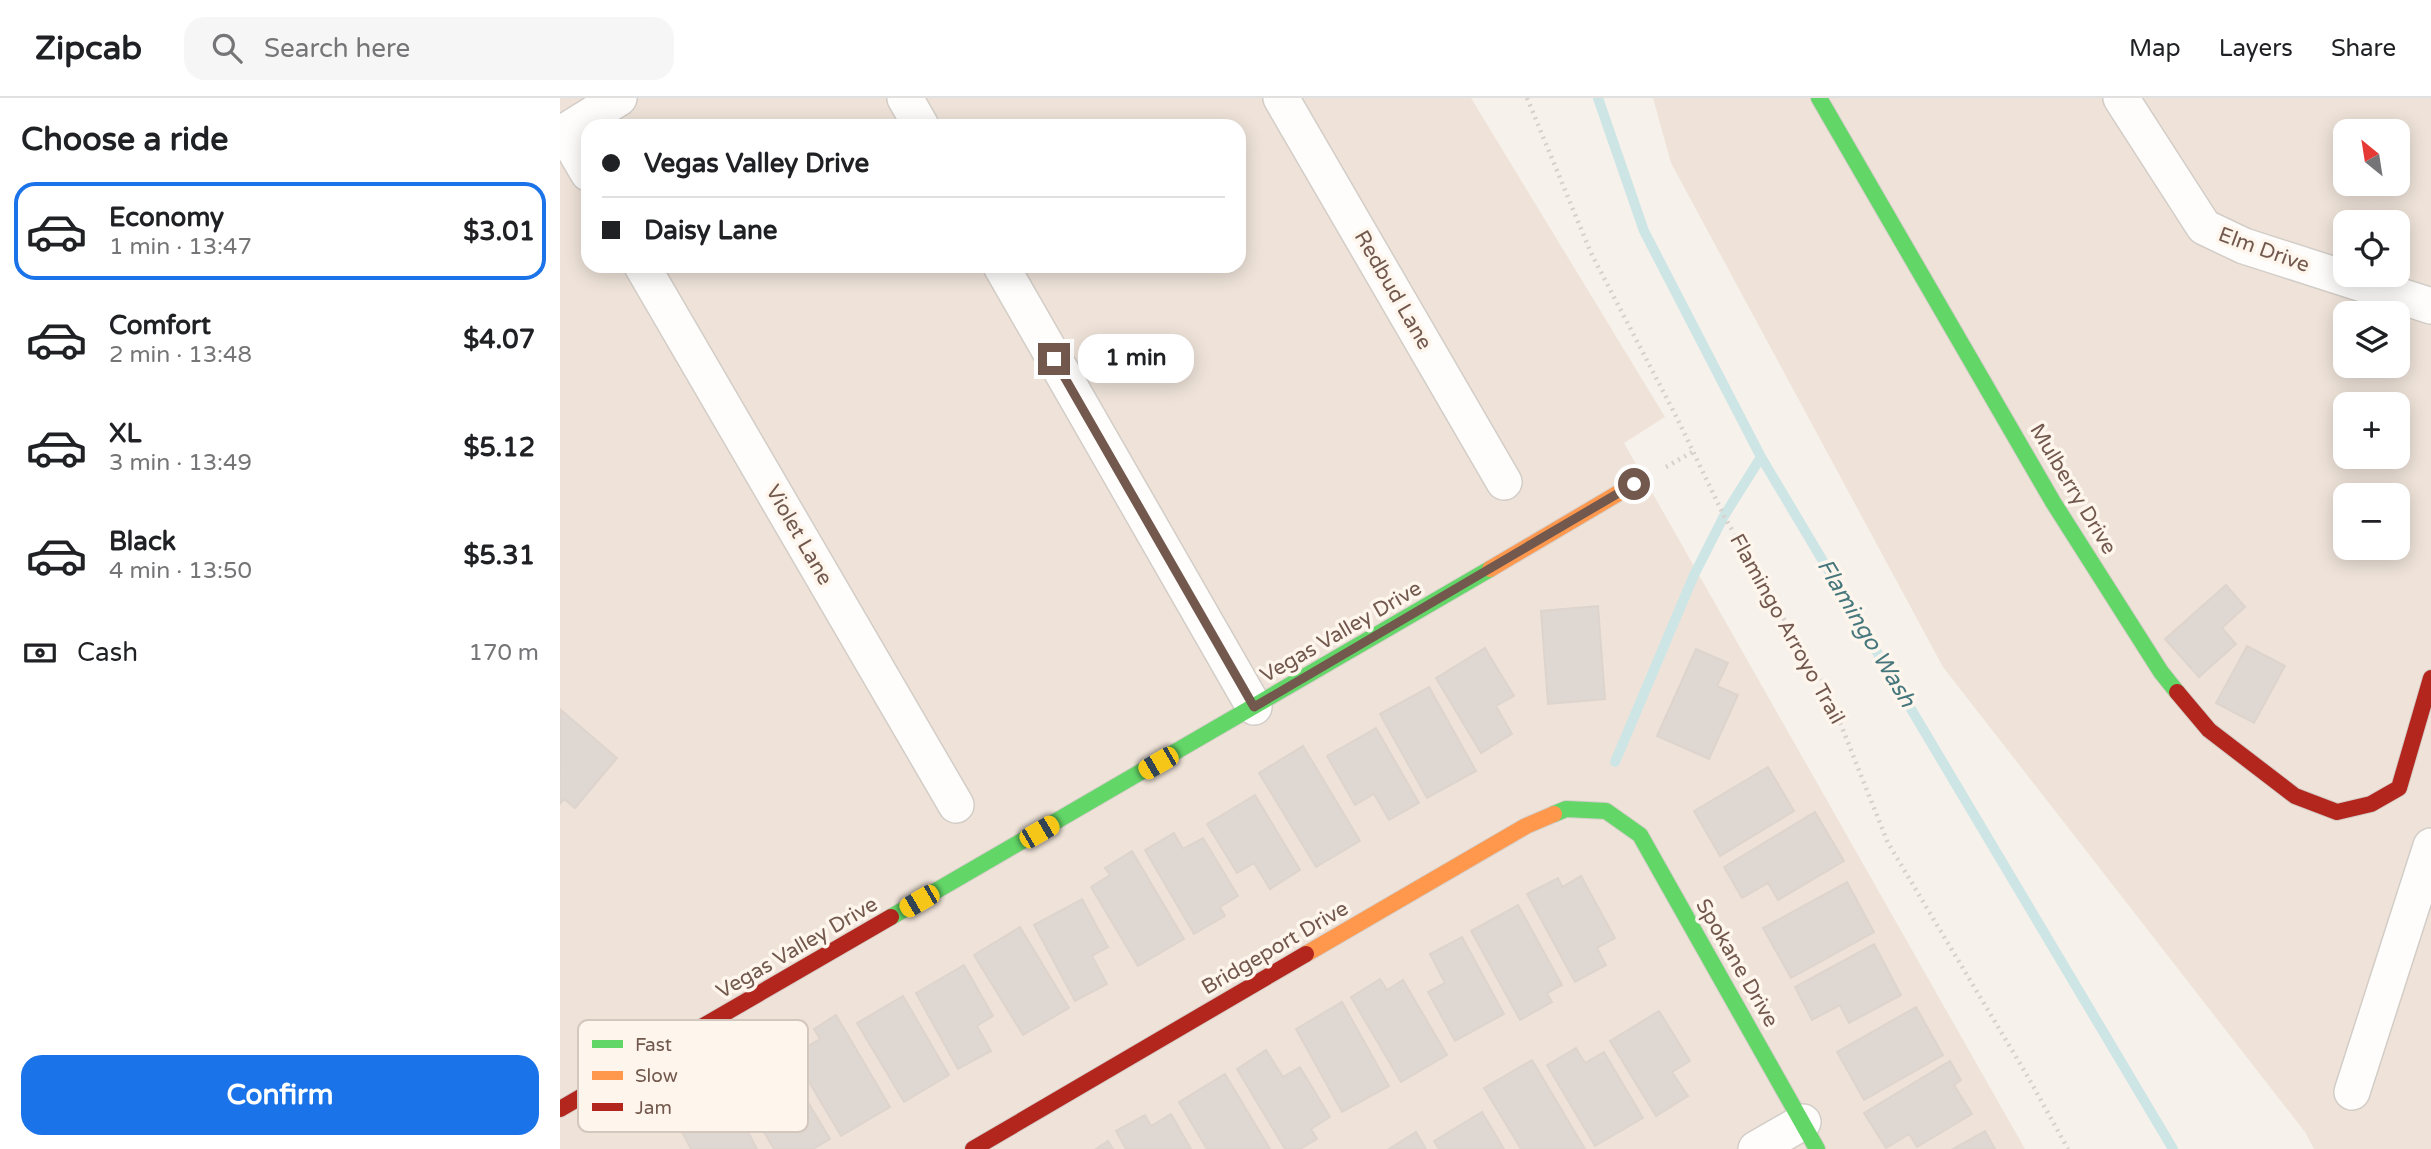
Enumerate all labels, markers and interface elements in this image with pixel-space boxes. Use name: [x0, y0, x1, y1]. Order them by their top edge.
search box: [184, 17, 674, 80]
text: Zipcab: [35, 29, 142, 68]
icon: search: [208, 29, 246, 67]
text: Search here: [264, 33, 410, 64]
text: Map: [2129, 34, 2181, 63]
text: Layers: [2219, 34, 2293, 63]
text: Share: [2331, 34, 2396, 63]
north arrow: [2333, 119, 2410, 196]
map controls: [2333, 119, 2410, 560]
text: Choose a ride: [21, 121, 228, 159]
text: Vegas Valley Drive: [644, 148, 869, 179]
icon: car: [25, 200, 88, 263]
text: Economy: [109, 202, 224, 233]
button: locate: [2333, 210, 2410, 287]
text: Daisy Lane: [644, 215, 778, 246]
text: $3.01: [463, 216, 535, 247]
street label: Elm Drive: [2215, 222, 2313, 278]
street label: Redbud Lane: [1349, 226, 1437, 354]
text: 1 min · 13:47: [109, 233, 252, 261]
button: layers: [2333, 301, 2410, 378]
icon: car: [25, 308, 88, 371]
text: Comfort: [109, 310, 211, 341]
text: $4.07: [463, 324, 535, 355]
callout: 1 min: [1078, 334, 1194, 384]
text: 2 min · 13:48: [109, 341, 252, 369]
route end: [1038, 343, 1070, 375]
text: 1 min: [1105, 344, 1167, 372]
button: +: [2333, 392, 2410, 469]
icon: car: [25, 416, 88, 479]
text: XL: [109, 418, 141, 449]
street label: Mulberry Drive: [2024, 419, 2122, 559]
text: $5.12: [463, 432, 535, 463]
text: 3 min · 13:49: [109, 449, 252, 477]
route start: [1618, 468, 1650, 500]
street label: Violet Lane: [760, 480, 838, 590]
button: −: [2333, 483, 2410, 560]
icon: car: [25, 524, 88, 587]
text: Black: [109, 526, 176, 557]
street label: Flamingo Arroyo Trail: [1724, 530, 1850, 728]
text: $5.31: [463, 540, 535, 571]
water label: Flamingo Wash: [1811, 554, 1922, 713]
text: 4 min · 13:50: [109, 557, 252, 585]
street label: Vegas Valley Drive: [1256, 576, 1426, 688]
icon: cash: [21, 634, 59, 672]
text: Cash: [77, 637, 138, 668]
text: 170 m: [469, 639, 539, 667]
car: [1135, 743, 1182, 783]
car: [1016, 812, 1063, 852]
car: [896, 881, 943, 921]
street label: Vegas Valley Drive: [712, 892, 882, 1004]
street label: Spokane Drive: [1690, 895, 1784, 1032]
street label: Bridgeport Drive: [1197, 896, 1353, 1000]
legend: [578, 1020, 808, 1132]
text: Fast: [635, 1034, 672, 1056]
button: Confirm: [21, 1055, 539, 1135]
text: Slow: [635, 1065, 678, 1087]
text: Jam: [635, 1097, 672, 1119]

